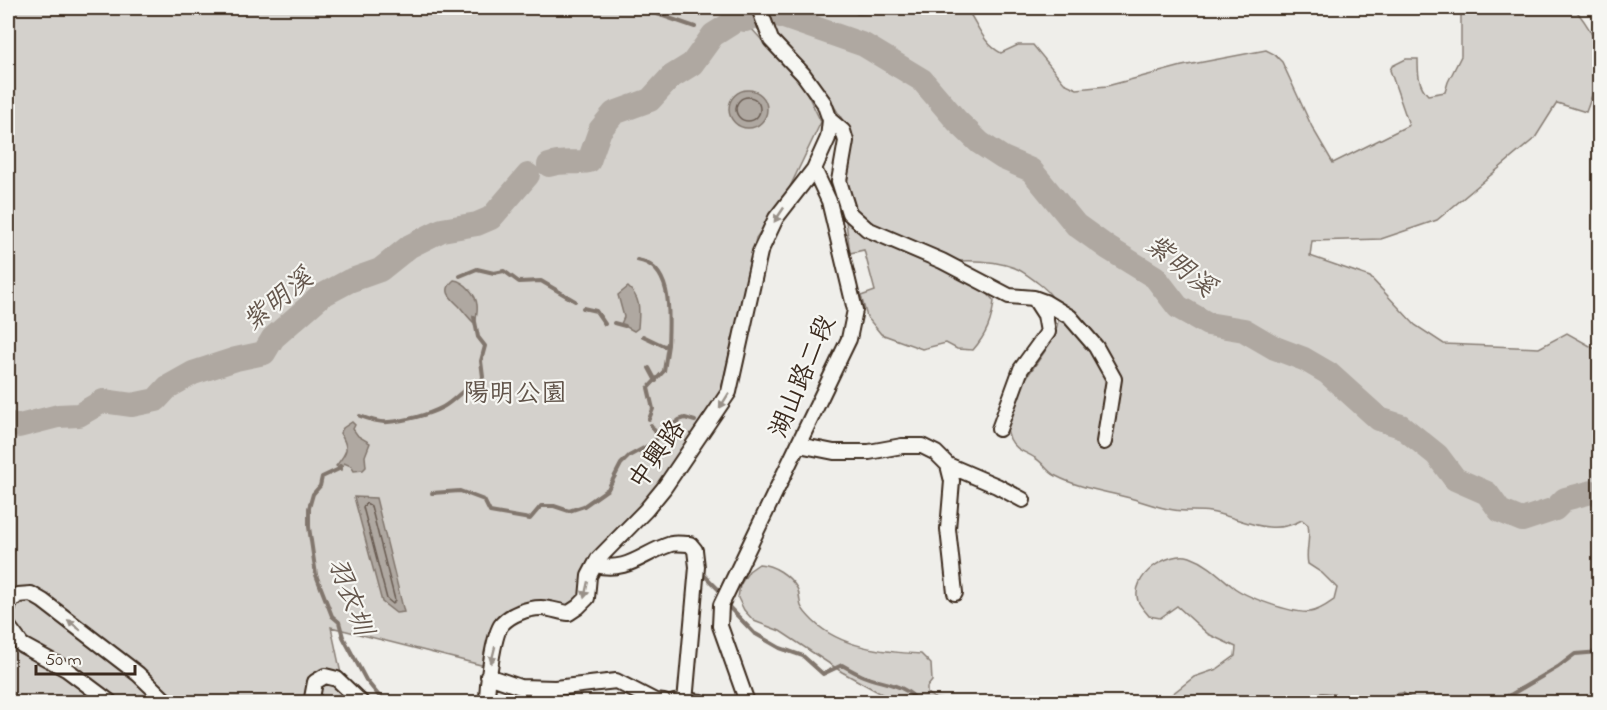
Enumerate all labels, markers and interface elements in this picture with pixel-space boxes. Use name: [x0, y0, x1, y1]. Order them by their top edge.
one-way arrow: [773, 207, 785, 223]
water label: 紫明溪: [1136, 226, 1225, 309]
water label: 紫明溪: [235, 259, 324, 342]
street label: 湖山路二段: [761, 310, 847, 444]
park label: 陽明公園: [463, 376, 567, 414]
one-way arrow: [718, 392, 729, 409]
street label: 中興路: [621, 413, 696, 499]
water label: 羽衣圳: [316, 552, 382, 644]
one-way arrow: [581, 581, 591, 599]
one-way arrow: [66, 619, 81, 631]
scale bar: [36, 638, 135, 676]
one-way arrow: [488, 646, 498, 664]
text: 50 m: [45, 648, 82, 674]

